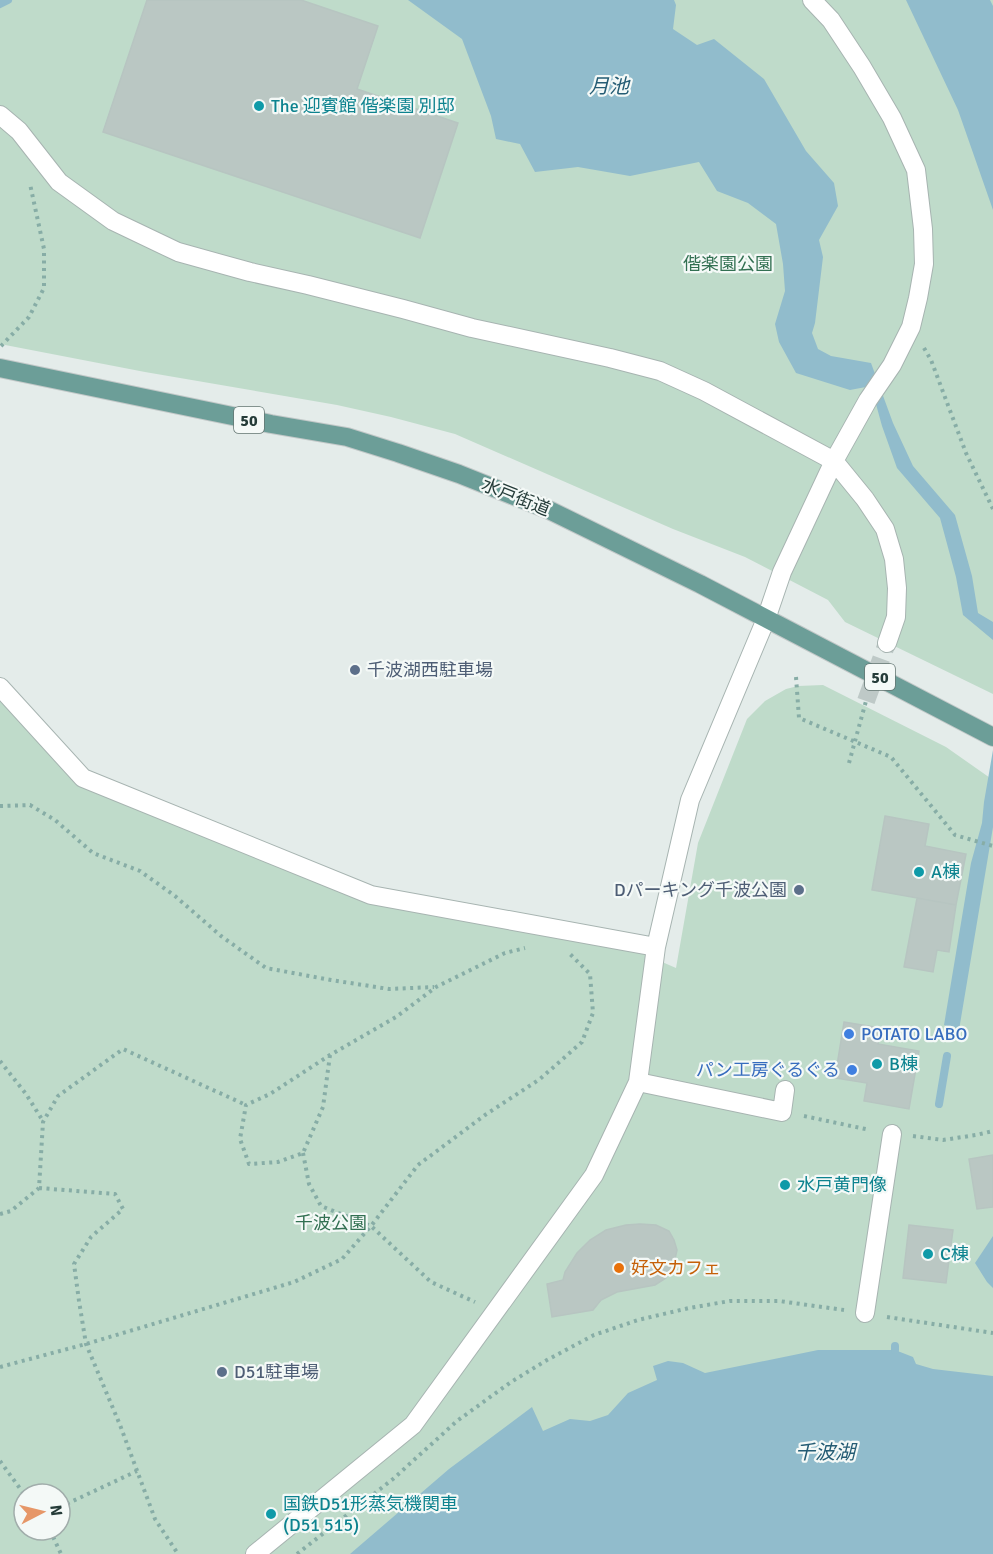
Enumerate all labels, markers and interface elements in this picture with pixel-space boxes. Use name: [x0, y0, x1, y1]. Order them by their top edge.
water label: 月池: [589, 74, 631, 99]
place label: The 迎賓館 偕楽園 別邸: [271, 95, 455, 117]
marker: The 迎賓館 偕楽園 別邸: [252, 99, 266, 113]
park label: 偕楽園公園: [683, 253, 773, 275]
road number: 50: [234, 407, 264, 433]
street label: 水戸街道: [479, 473, 553, 521]
place label: 千波湖西駐車場: [367, 659, 493, 681]
marker: 千波湖西駐車場: [348, 663, 362, 677]
road number: 50: [865, 664, 895, 690]
place label: A棟: [931, 861, 960, 883]
marker: A棟: [912, 865, 926, 879]
place label: Dパーキング千波公園: [614, 879, 787, 901]
marker: Dパーキング千波公園: [792, 883, 806, 897]
place label: POTATO LABO: [861, 1023, 967, 1045]
marker: POTATO LABO: [842, 1027, 856, 1041]
place label: B棟: [889, 1053, 918, 1075]
marker: B棟: [870, 1057, 884, 1071]
place label: パン工房ぐるぐる: [696, 1059, 840, 1081]
marker: パン工房ぐるぐる: [845, 1063, 859, 1077]
place label: 水戸黄門像: [797, 1174, 887, 1196]
marker: 水戸黄門像: [778, 1178, 792, 1192]
park label: 千波公園: [295, 1212, 367, 1234]
place label: C棟: [940, 1243, 969, 1265]
marker: C棟: [921, 1247, 935, 1261]
place label: 好文カフェ: [631, 1257, 721, 1279]
marker: 好文カフェ: [612, 1261, 626, 1275]
place label: D51駐車場: [234, 1361, 319, 1383]
marker: D51駐車場: [215, 1365, 229, 1379]
water label: 千波湖: [795, 1440, 858, 1465]
north arrow: [12, 1482, 72, 1542]
place label: 国鉄D51形蒸気機関車 (D51 515): [283, 1493, 458, 1536]
text: N: [45, 1504, 66, 1517]
marker: 国鉄D51形蒸気機関車 (D51 515): [264, 1507, 278, 1521]

